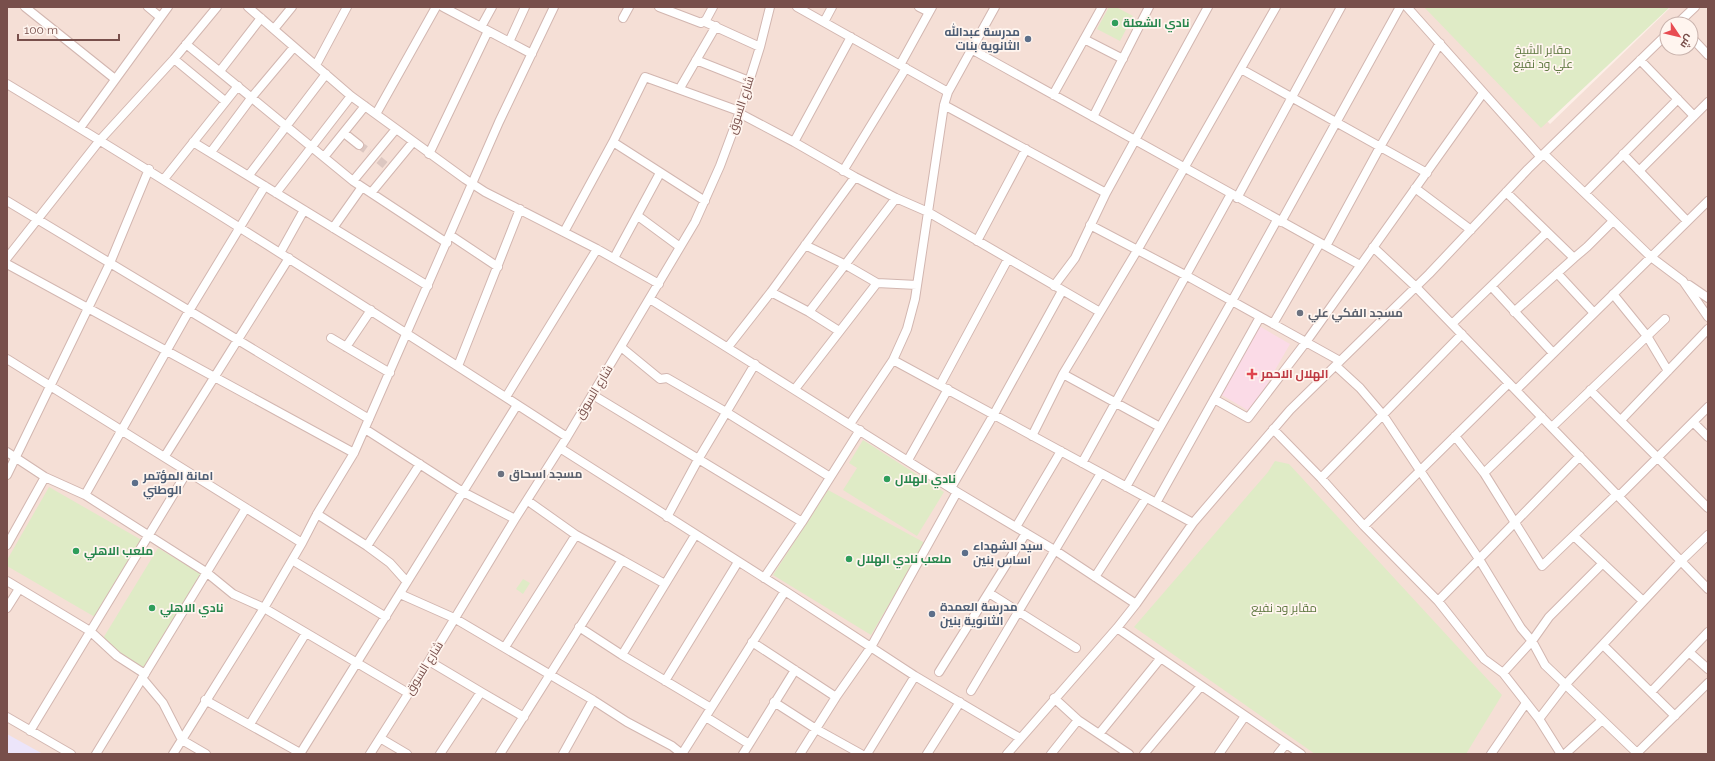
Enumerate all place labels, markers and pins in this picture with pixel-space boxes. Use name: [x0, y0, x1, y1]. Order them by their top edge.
place label: نادي الشعلة: [1123, 16, 1190, 33]
marker: نادي الشعلة: [1110, 18, 1120, 28]
place label: مدرسة عبدالله الثانوية بنات: [944, 23, 1020, 54]
marker: مدرسة عبدالله الثانوية بنات: [1023, 34, 1033, 44]
place label: مسجد الفكي علي: [1308, 306, 1403, 323]
marker: مسجد الفكي علي: [1295, 308, 1305, 318]
place label: الهلال الاحمر: [1260, 367, 1328, 382]
marker: الهلال الاحمر: [1246, 368, 1258, 380]
place label: مسجد اسحاق: [509, 467, 582, 482]
place label: امانة المؤتمر الوطني: [142, 469, 213, 500]
marker: مسجد اسحاق: [496, 469, 506, 479]
place label: نادي الهلال: [895, 472, 956, 489]
marker: نادي الهلال: [882, 474, 892, 484]
marker: امانة المؤتمر الوطني: [130, 478, 140, 488]
place label: سيد الشهداء اساس بنين: [973, 539, 1043, 568]
place label: ملعب الاهلي: [84, 544, 153, 561]
marker: ملعب الاهلي: [71, 546, 81, 556]
marker: سيد الشهداء اساس بنين: [960, 548, 970, 558]
place label: ملعب نادي الهلال: [857, 552, 952, 569]
marker: ملعب نادي الهلال: [844, 554, 854, 564]
place label: مدرسة العمدة الثانوية بنين: [940, 600, 1018, 629]
place label: نادي الاهلي: [160, 601, 223, 618]
marker: نادي الاهلي: [147, 603, 157, 613]
marker: مدرسة العمدة الثانوية بنين: [927, 609, 937, 619]

